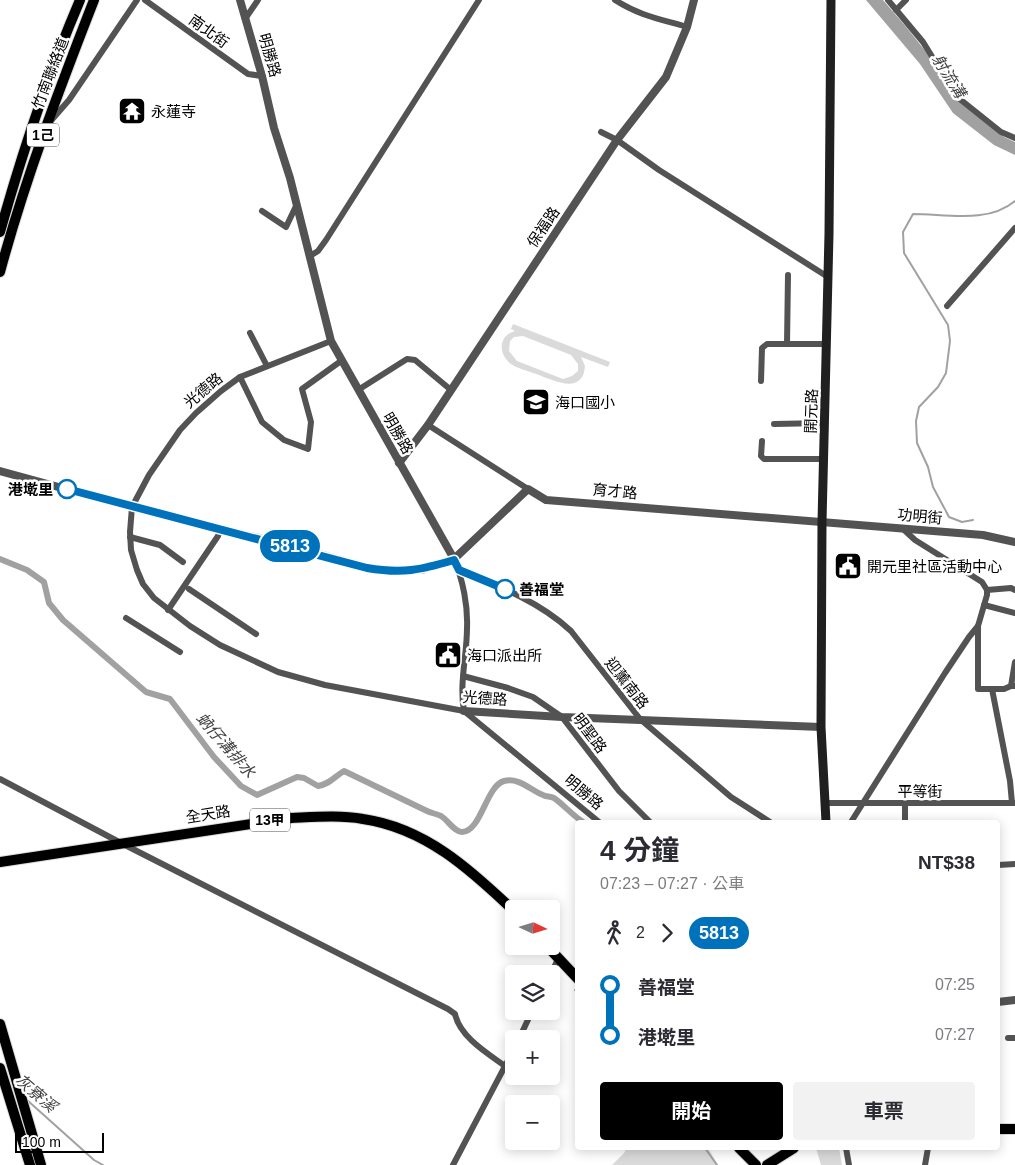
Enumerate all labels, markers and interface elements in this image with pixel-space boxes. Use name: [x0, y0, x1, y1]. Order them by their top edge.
street label: 南北街: [186, 11, 232, 51]
street label: 明勝路: [256, 31, 284, 79]
street label: 竹南聯絡道: [29, 35, 71, 111]
water label: 射流溝: [929, 51, 970, 103]
temple icon: 永蓮寺: [117, 96, 147, 126]
place label: 永蓮寺: [151, 103, 196, 120]
road number: 1己: [27, 124, 59, 146]
street label: 保福路: [523, 204, 563, 250]
street label: 光德路: [180, 369, 226, 411]
school or university icon: 海口國小: [521, 387, 551, 417]
street label: 開元路: [802, 388, 820, 434]
place label: 海口國小: [555, 394, 615, 411]
street label: 明勝路: [379, 409, 417, 457]
marker: 港墘里: [57, 479, 77, 499]
place label: 港墘里: [8, 481, 53, 498]
street label: 育才路: [592, 481, 638, 501]
street label: 功明街: [897, 506, 943, 526]
line badge: 5813: [255, 530, 325, 562]
text: 5813: [270, 536, 310, 556]
public building icon: 開元里社區活動中心: [833, 551, 863, 581]
place label: 開元里社區活動中心: [867, 558, 1002, 575]
marker: 善福堂: [495, 579, 515, 599]
place label: 善福堂: [519, 581, 564, 598]
public building icon: 海口派出所: [433, 640, 463, 670]
place label: 海口派出所: [467, 647, 542, 664]
street label: 迎薰南路: [602, 654, 652, 712]
street label: 光德路: [462, 688, 508, 708]
water label: 蚋仔溝排水: [193, 709, 259, 782]
street label: 明聖路: [570, 710, 610, 756]
street label: 明勝路: [561, 771, 607, 813]
street label: 平等街: [897, 783, 943, 800]
street label: 全天路: [184, 802, 232, 826]
road number: 13甲: [250, 808, 290, 832]
text: 4 分鐘: [600, 835, 679, 866]
text: NT$38: [918, 852, 975, 873]
text: 07:23 – 07:27 · 公車: [600, 875, 744, 892]
north arrow: [505, 900, 560, 955]
map controls: [505, 900, 560, 1150]
icon: walk: [600, 919, 628, 947]
icon: forward: [653, 919, 681, 947]
text: 5813: [699, 923, 739, 943]
text: 2: [636, 924, 645, 941]
button: layers: [505, 965, 560, 1020]
text: 07:25: [935, 976, 975, 993]
text: 善福堂: [638, 977, 695, 998]
text: 07:27: [935, 1026, 975, 1043]
text: 港墘里: [638, 1027, 695, 1048]
button: +: [505, 1030, 560, 1085]
water label: 灰寮溪: [12, 1071, 61, 1116]
button: 開始: [600, 1082, 783, 1140]
button: 車票: [793, 1082, 975, 1140]
button: −: [505, 1095, 560, 1150]
scale bar: [15, 1130, 104, 1153]
text: 100 m: [22, 1134, 61, 1150]

